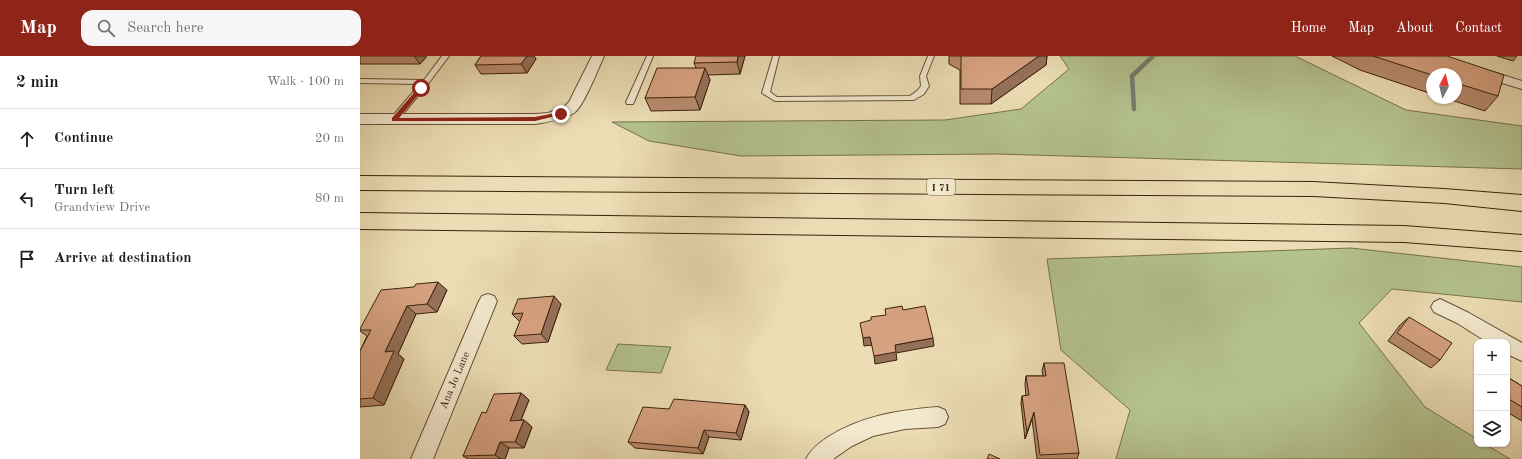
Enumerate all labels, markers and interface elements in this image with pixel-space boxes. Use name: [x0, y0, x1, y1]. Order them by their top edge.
search box: [81, 10, 361, 46]
icon: search: [95, 17, 117, 39]
text: Map: [20, 19, 57, 38]
text: Search here: [127, 21, 204, 36]
text: Home: [1291, 21, 1326, 35]
text: Map: [1348, 21, 1374, 35]
text: About: [1396, 21, 1433, 35]
text: Contact: [1455, 21, 1502, 35]
north arrow: [1426, 68, 1462, 104]
text: 2 min: [16, 74, 59, 91]
text: Walk · 100 m: [267, 75, 344, 88]
route start: [412, 79, 430, 97]
route end: [552, 105, 570, 123]
icon: ahead: [16, 128, 38, 150]
text: Continue: [54, 131, 113, 146]
text: 20 m: [315, 132, 344, 145]
road number: I 71: [927, 179, 955, 195]
text: Turn left: [54, 183, 114, 198]
icon: left: [16, 188, 38, 210]
text: 80 m: [315, 192, 344, 205]
text: Grandview Drive: [54, 201, 150, 214]
icon: arrive: [16, 248, 38, 270]
text: Arrive at destination: [54, 251, 192, 266]
map controls: [1474, 339, 1510, 447]
button: +: [1474, 339, 1510, 375]
street label: Ana Jo Lane: [438, 350, 472, 411]
button: −: [1474, 375, 1510, 411]
button: layers: [1474, 411, 1510, 447]

